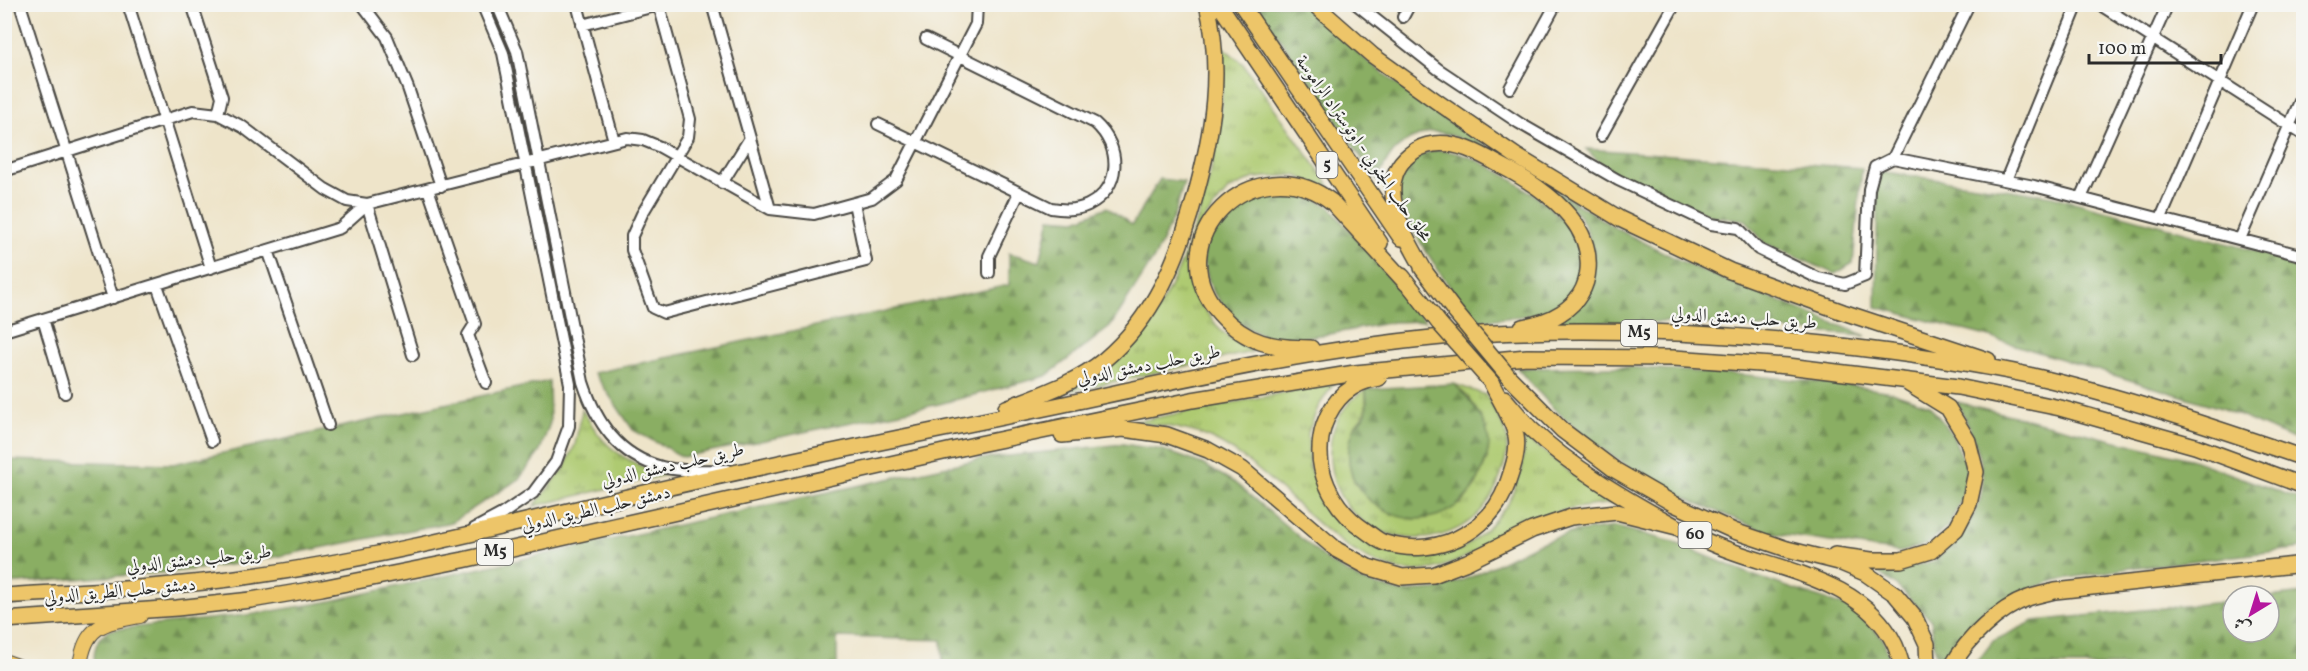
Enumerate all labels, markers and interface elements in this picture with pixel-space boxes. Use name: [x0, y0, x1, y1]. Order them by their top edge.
scale bar: [2089, 27, 2221, 65]
text: 100 m: [2098, 37, 2147, 62]
street label: محلق حلب الجنوبي - اوتوستراد الراموسة: [1288, 51, 1437, 248]
road number: 5: [1316, 152, 1338, 178]
street label: طريق حلب دمشق الدولي: [1670, 301, 1818, 338]
road number: M5: [1621, 320, 1657, 346]
street label: طريق حلب دمشق الدولي: [1075, 340, 1223, 393]
street label: طريق حلب دمشق الدولي: [599, 437, 747, 496]
street label: دمشق حلب الطريق الدولي: [519, 481, 673, 540]
road number: 60: [1678, 522, 1712, 548]
road number: M5: [477, 539, 513, 565]
street label: طريق حلب دمشق الدولي: [125, 540, 273, 581]
street label: دمشق حلب الطريق الدولي: [43, 573, 197, 612]
north arrow: [2221, 584, 2281, 644]
text: ش: [2230, 611, 2256, 638]

